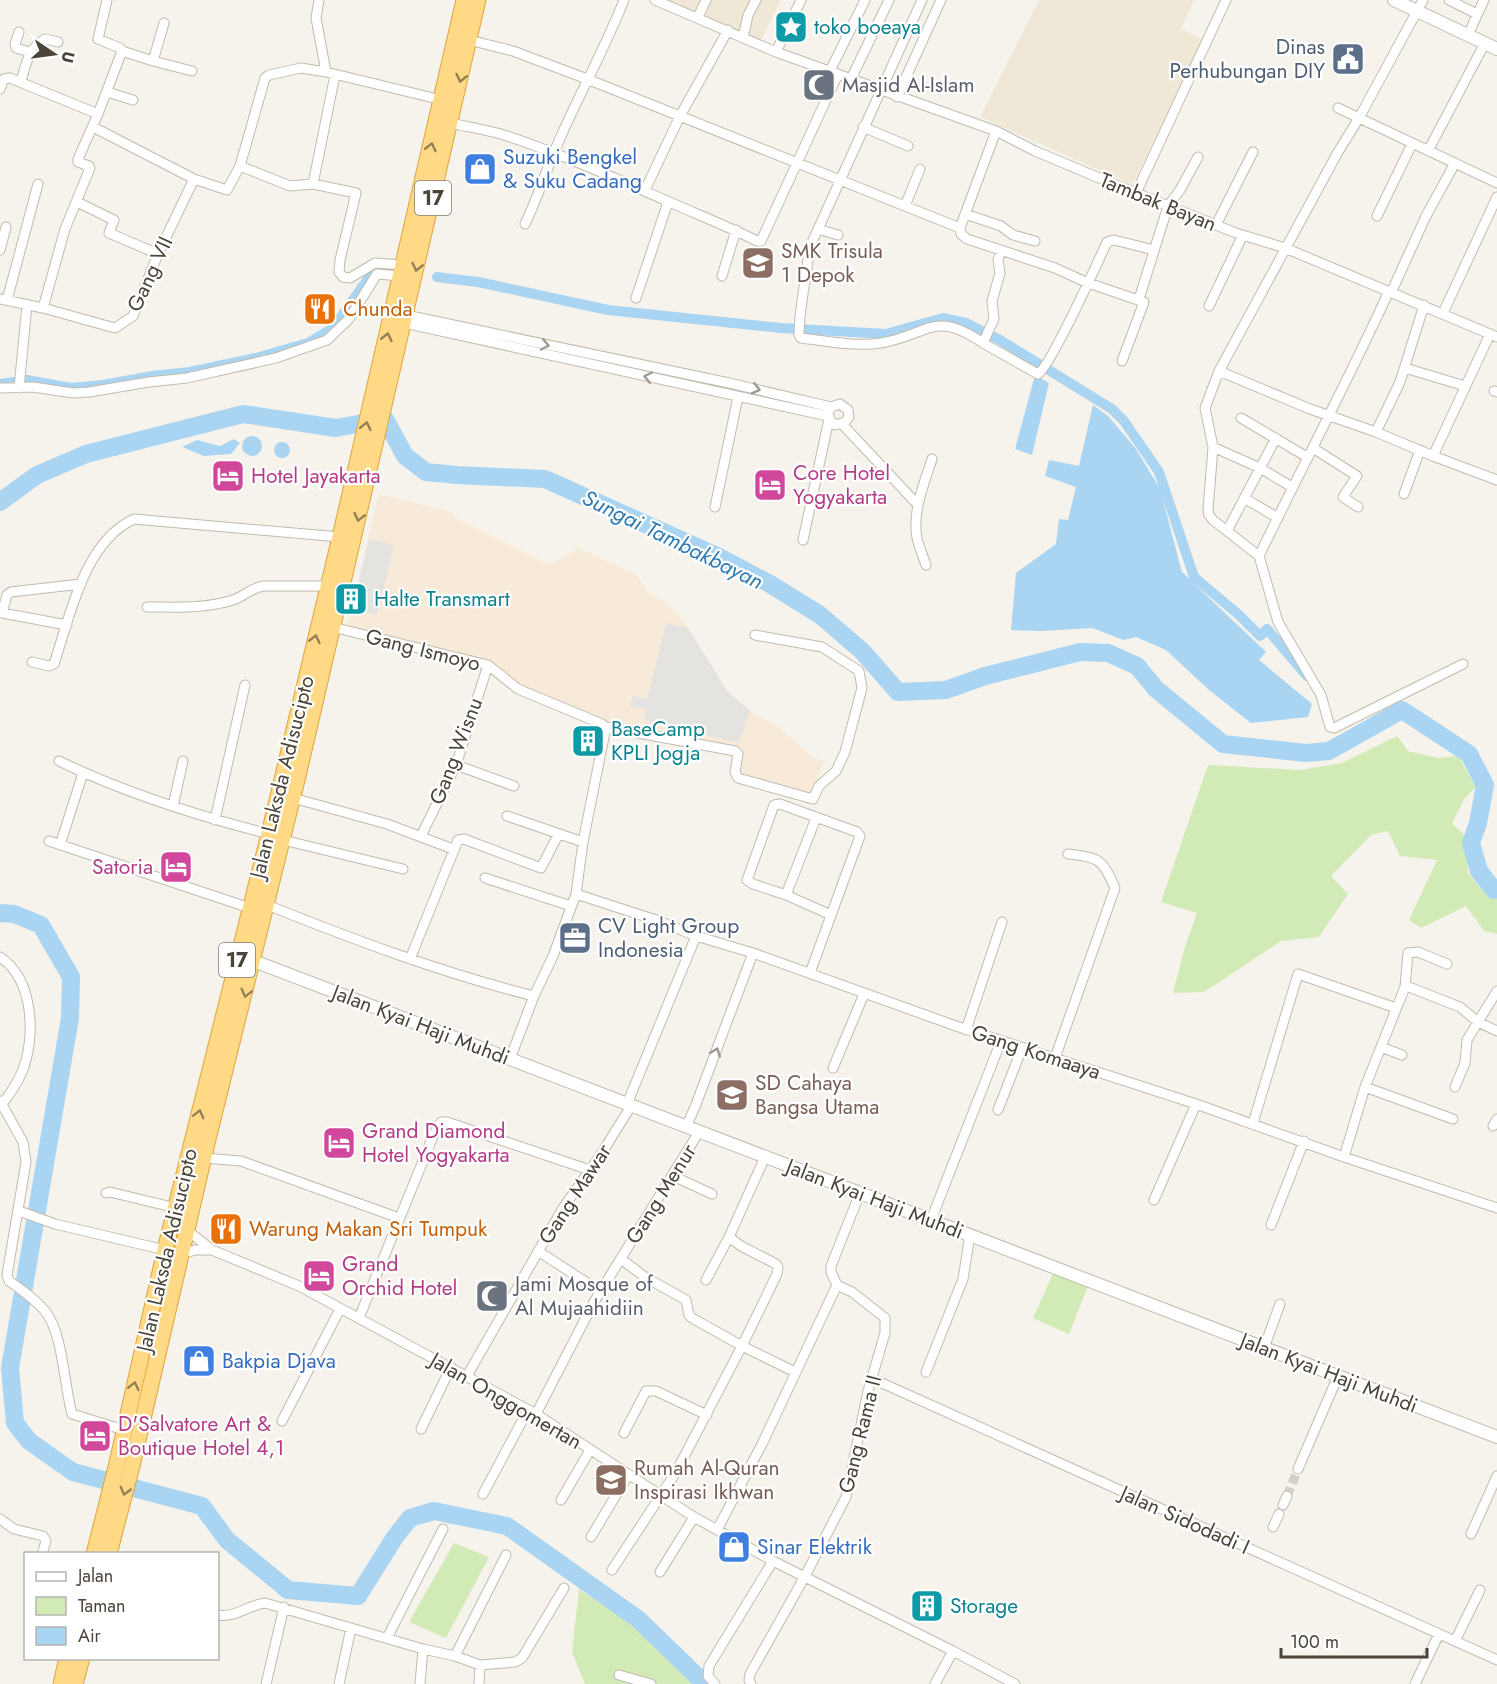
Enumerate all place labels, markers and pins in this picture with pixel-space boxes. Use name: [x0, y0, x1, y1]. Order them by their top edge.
place icon: toko boeaya: [773, 9, 809, 45]
place label: toko boeaya: [814, 12, 921, 42]
place label: Dinas Perhubungan DIY: [1169, 32, 1325, 86]
public building icon: Dinas Perhubungan DIY: [1330, 41, 1366, 77]
mosque icon: Masjid Al-Islam: [801, 67, 837, 103]
place label: Masjid Al-Islam: [842, 70, 975, 100]
place label: Suzuki Bengkel & Suku Cadang: [503, 142, 642, 196]
shop icon: Suzuki Bengkel & Suku Cadang: [462, 151, 498, 187]
place label: SMK Trisula 1 Depok: [781, 236, 883, 290]
school or university icon: SMK Trisula 1 Depok: [740, 245, 776, 281]
restaurant icon: Chunda: [302, 291, 338, 327]
place label: Chunda: [343, 294, 413, 324]
hotel icon: Hotel Jayakarta: [210, 458, 246, 494]
place label: Core Hotel Yogyakarta: [793, 458, 890, 512]
place label: Hotel Jayakarta: [251, 461, 381, 491]
hotel icon: Core Hotel Yogyakarta: [752, 467, 788, 503]
building icon: Halte Transmart: [333, 581, 369, 617]
place label: Halte Transmart: [374, 584, 510, 614]
place label: BaseCamp KPLI Jogja: [611, 714, 705, 768]
building icon: BaseCamp KPLI Jogja: [570, 723, 606, 759]
hotel icon: Satoria: [158, 849, 194, 885]
place label: Satoria: [92, 852, 153, 882]
place label: CV Light Group Indonesia: [598, 911, 739, 965]
office icon: CV Light Group Indonesia: [557, 920, 593, 956]
place label: SD Cahaya Bangsa Utama: [755, 1068, 879, 1122]
school or university icon: SD Cahaya Bangsa Utama: [714, 1077, 750, 1113]
place label: Grand Diamond Hotel Yogyakarta: [362, 1116, 510, 1170]
hotel icon: Grand Diamond Hotel Yogyakarta: [321, 1125, 357, 1161]
restaurant icon: Warung Makan Sri Tumpuk: [208, 1211, 244, 1247]
place label: Warung Makan Sri Tumpuk: [249, 1214, 488, 1244]
place label: Grand Orchid Hotel: [342, 1249, 457, 1303]
hotel icon: Grand Orchid Hotel: [301, 1258, 337, 1294]
place label: Jami Mosque of Al Mujaahidiin: [512, 1269, 654, 1323]
mosque icon: Jami Mosque of Al Mujaahidiin: [474, 1278, 510, 1314]
shop icon: Bakpia Djava: [181, 1343, 217, 1379]
place label: Bakpia Djava: [222, 1346, 336, 1376]
place label: D'Salvatore Art & Boutique Hotel 4,1: [118, 1409, 284, 1463]
hotel icon: D'Salvatore Art & Boutique Hotel 4,1: [77, 1418, 113, 1454]
place label: Rumah Al-Quran Inspirasi Ikhwan: [634, 1453, 780, 1507]
school or university icon: Rumah Al-Quran Inspirasi Ikhwan: [593, 1462, 629, 1498]
shop icon: Sinar Elektrik: [716, 1529, 752, 1565]
place label: Sinar Elektrik: [757, 1532, 873, 1562]
building icon: Storage: [909, 1588, 945, 1624]
place label: Storage: [950, 1591, 1018, 1621]

